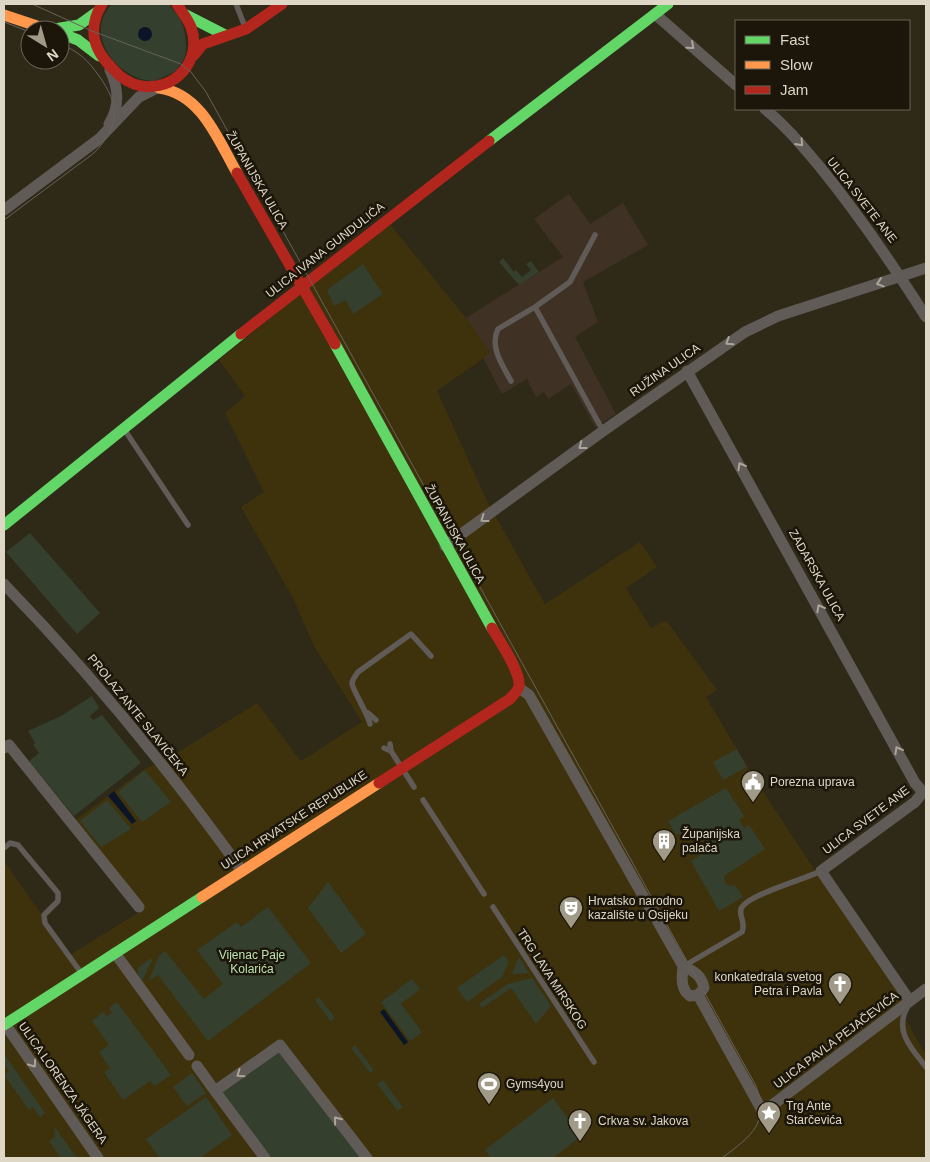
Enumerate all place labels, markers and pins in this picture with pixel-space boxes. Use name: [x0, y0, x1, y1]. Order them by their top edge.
public building icon: Porezna uprava: [740, 769, 766, 803]
place label: Porezna uprava: [770, 775, 855, 789]
place label: Županijska palača: [682, 826, 740, 855]
building icon: Županijska palača: [651, 828, 677, 862]
place label: Hrvatsko narodno kazalište u Osijeku: [588, 894, 688, 922]
theatre icon: Hrvatsko narodno kazalište u Osijeku: [558, 895, 584, 929]
place label: konkatedrala svetog Petra i Pavla: [715, 970, 822, 998]
church icon: konkatedrala svetog Petra i Pavla: [827, 971, 853, 1005]
sports icon: Gyms4you: [476, 1071, 502, 1105]
place label: Gyms4you: [506, 1077, 563, 1091]
place label: Trg Ante Starčevića: [786, 1099, 842, 1127]
place icon: Trg Ante Starčevića: [756, 1100, 782, 1134]
church icon: Crkva sv. Jakova: [567, 1108, 593, 1142]
place label: Crkva sv. Jakova: [598, 1114, 689, 1128]

